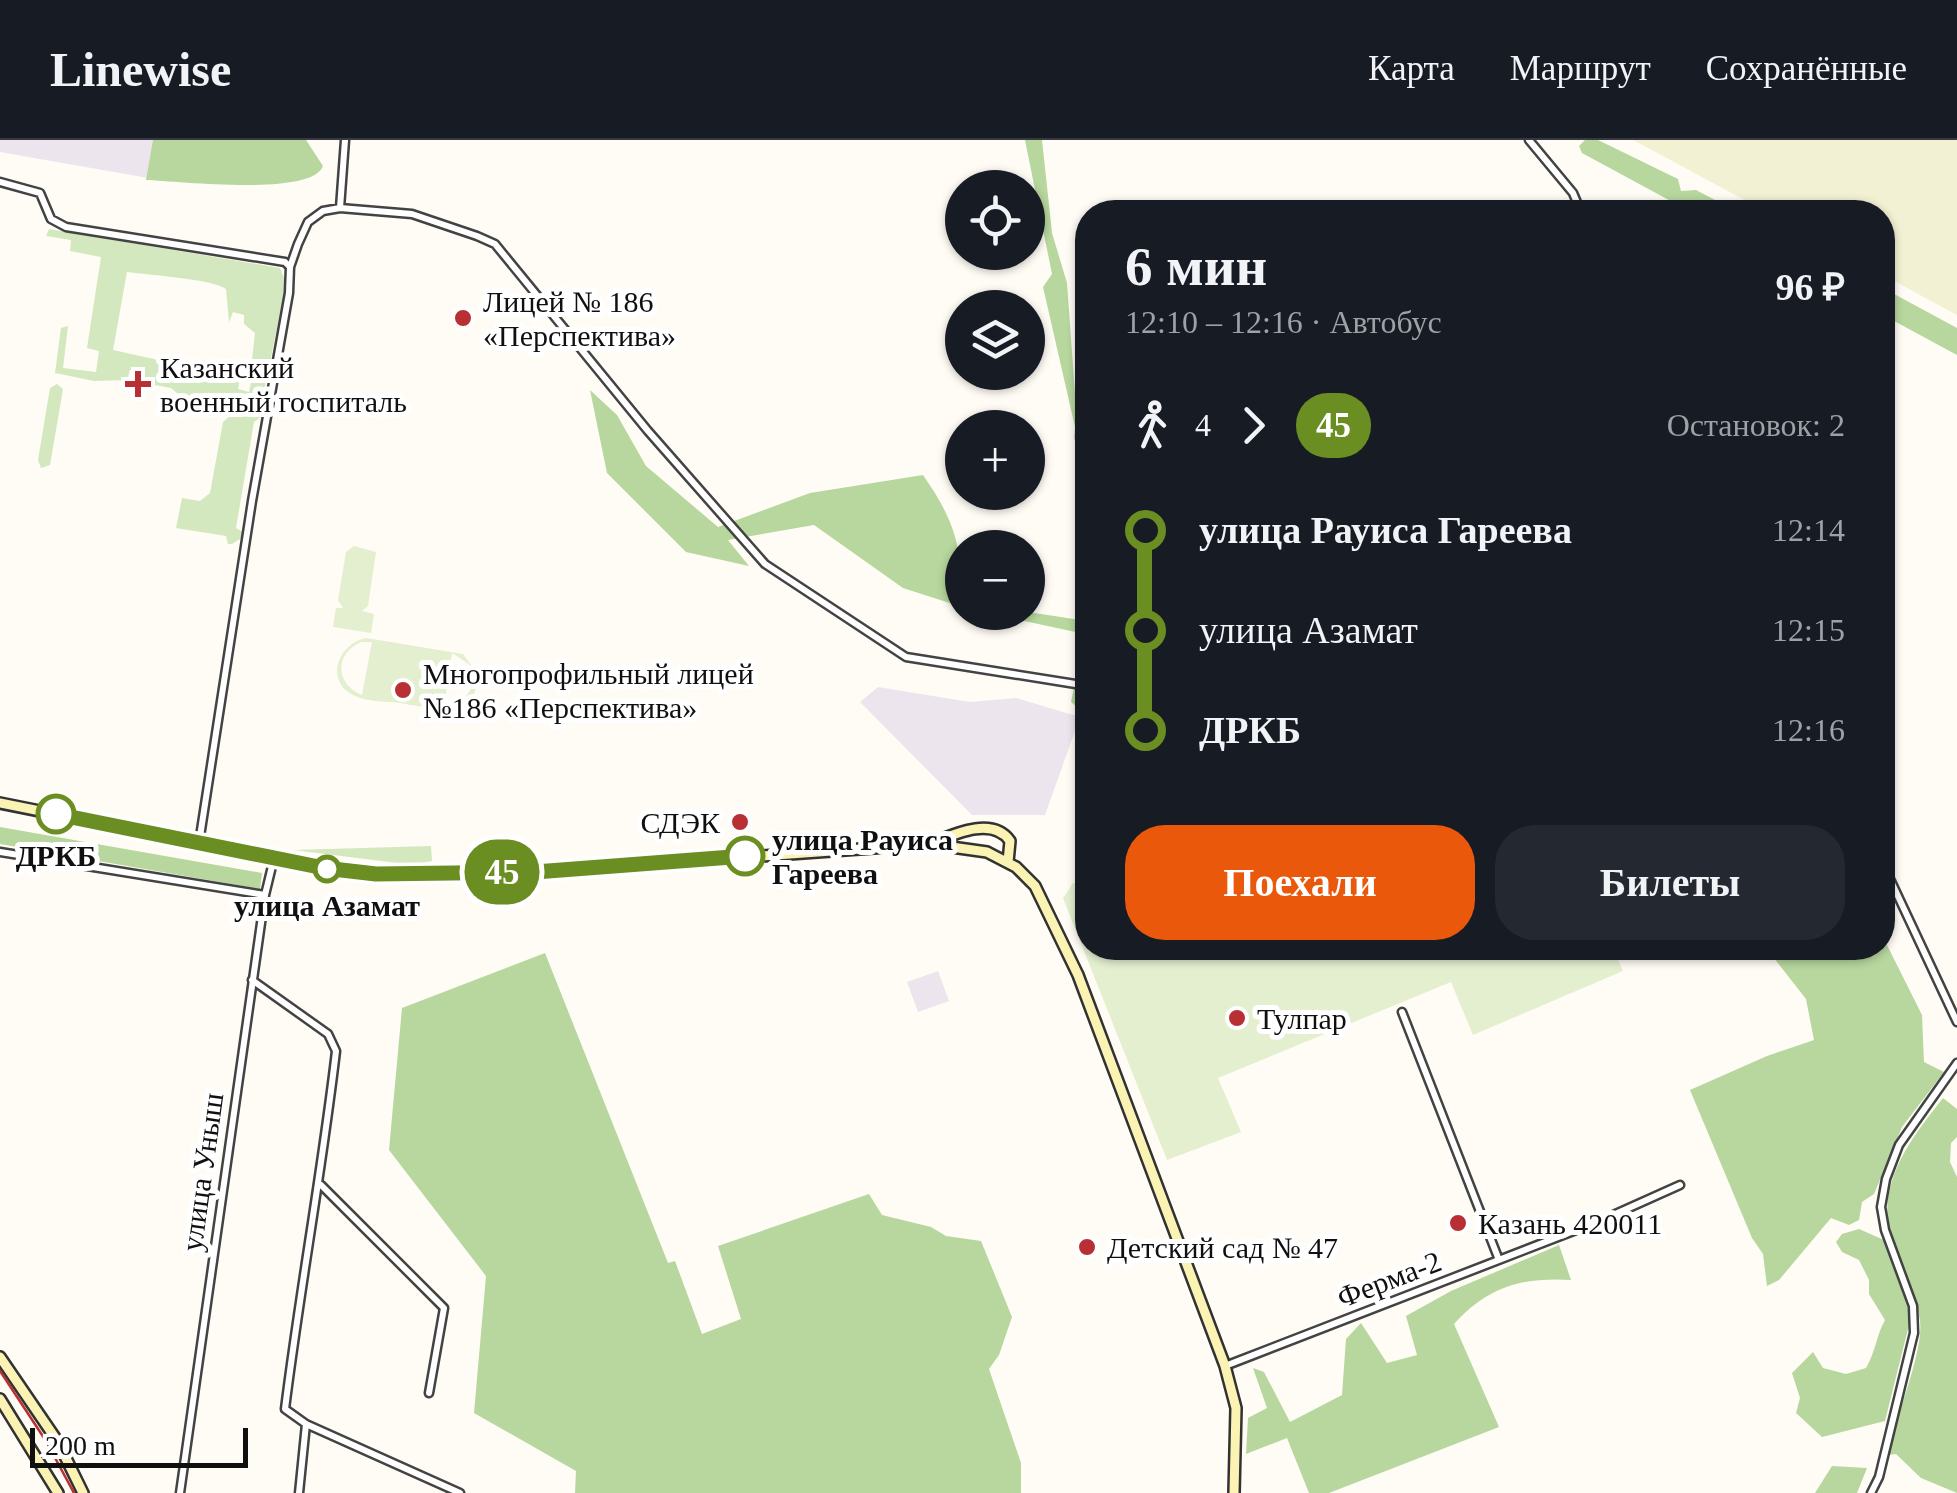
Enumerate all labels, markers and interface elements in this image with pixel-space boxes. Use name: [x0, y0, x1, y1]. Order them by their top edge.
text: Linewise: [50, 43, 231, 96]
text: Карта: [1368, 49, 1455, 88]
text: Маршрут: [1510, 49, 1651, 88]
text: Сохранённые: [1706, 49, 1907, 88]
map controls: [945, 170, 1045, 630]
button: locate: [945, 170, 1045, 270]
text: 6 мин: [1125, 236, 1267, 297]
text: 96 ₽: [1775, 266, 1845, 308]
place label: Лицей № 186 «Перспектива»: [483, 285, 676, 352]
button: layers: [945, 290, 1045, 390]
text: 12:10 – 12:16 · Автобус: [1125, 304, 1442, 340]
marker: Лицей № 186 «Перспектива»: [452, 307, 474, 329]
place label: Казанский военный госпиталь: [160, 351, 407, 418]
marker: Казанский военный госпиталь: [125, 371, 151, 397]
icon: walk: [1125, 398, 1180, 453]
icon: forward: [1226, 398, 1281, 453]
text: 45: [1316, 406, 1351, 445]
text: 4: [1195, 407, 1211, 443]
text: Остановок: 2: [1667, 407, 1845, 443]
button: +: [945, 410, 1045, 510]
text: улица Рауиса Гареева: [1199, 509, 1572, 551]
text: 12:14: [1772, 512, 1845, 548]
button: −: [945, 530, 1045, 630]
text: улица Азамат: [1199, 609, 1418, 651]
text: 12:15: [1772, 612, 1845, 648]
place label: Многопрофильный лицей №186 «Перспектива»: [423, 657, 754, 724]
marker: Многопрофильный лицей №186 «Перспектива»: [392, 679, 414, 701]
text: ДРКБ: [1199, 709, 1301, 751]
text: 12:16: [1772, 712, 1845, 748]
marker: ДРКБ: [37, 795, 75, 833]
place label: СДЭК: [640, 806, 721, 839]
marker: СДЭК: [729, 811, 751, 833]
place label: улица Рауиса Гареева: [772, 823, 953, 890]
button: Поехали: [1125, 825, 1475, 940]
button: Билеты: [1495, 825, 1845, 940]
marker: улица Рауиса Гареева: [726, 837, 764, 875]
place label: ДРКБ: [16, 839, 96, 872]
line badge: 45: [457, 840, 547, 904]
text: 45: [485, 853, 520, 892]
marker: улица Азамат: [314, 856, 340, 882]
place label: улица Азамат: [234, 889, 420, 922]
place label: Тулпар: [1257, 1002, 1347, 1035]
marker: Тулпар: [1226, 1007, 1248, 1029]
street label: улица Уныш: [175, 1091, 229, 1253]
place label: Казань 420011: [1478, 1207, 1662, 1240]
marker: Казань 420011: [1447, 1212, 1469, 1234]
place label: Детский сад № 47: [1107, 1231, 1338, 1264]
marker: Детский сад № 47: [1076, 1236, 1098, 1258]
street label: Ферма-2: [1332, 1244, 1446, 1314]
scale bar: [30, 1423, 248, 1468]
text: 200 m: [45, 1430, 116, 1461]

